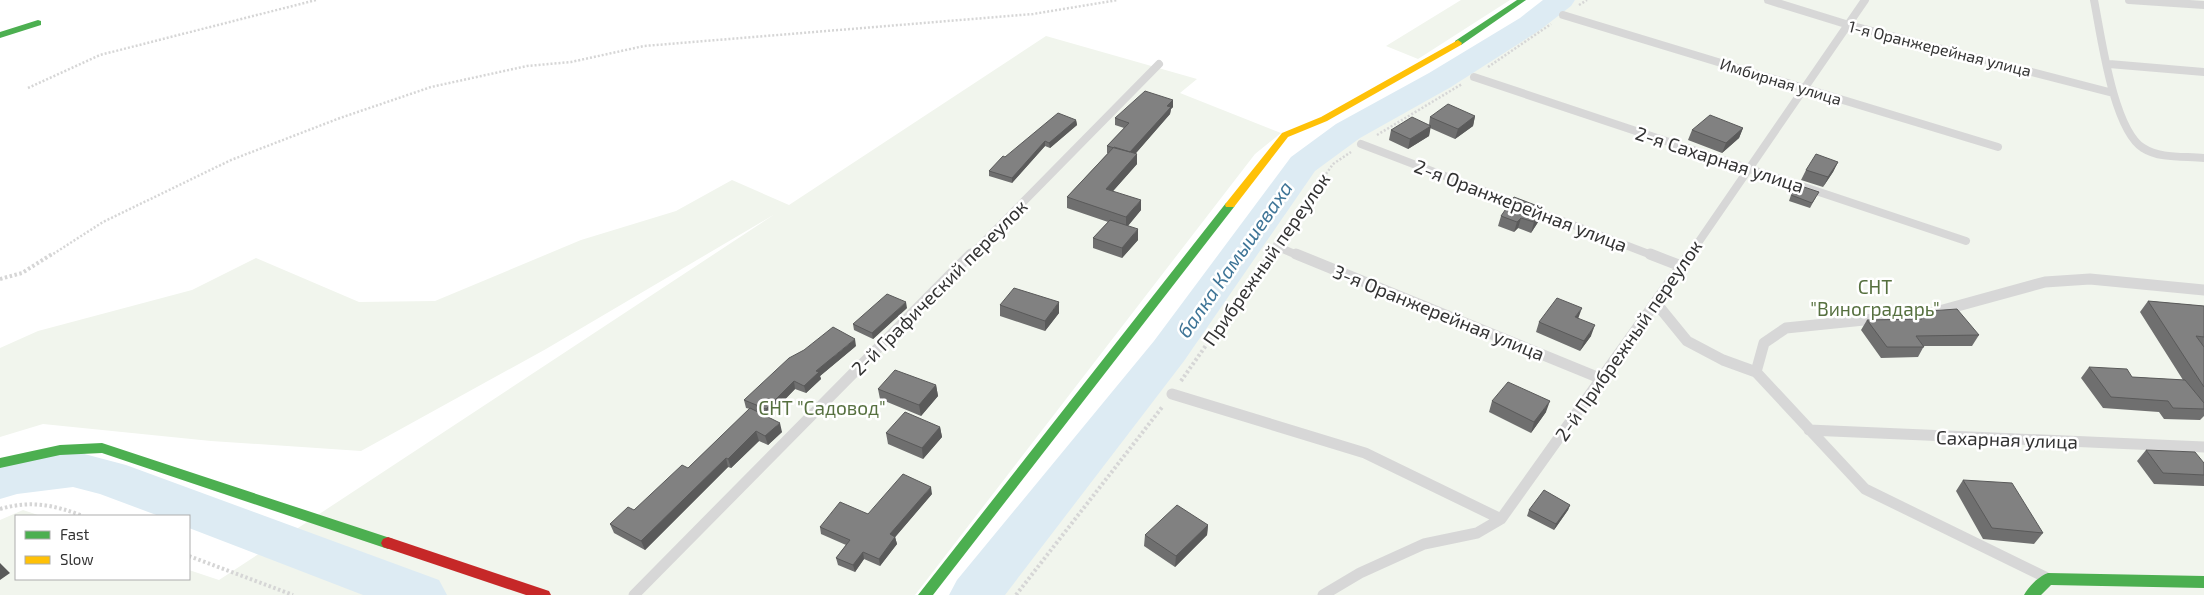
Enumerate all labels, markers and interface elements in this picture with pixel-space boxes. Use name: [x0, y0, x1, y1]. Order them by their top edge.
street label: 1-я Оранжерейная улица: [1846, 16, 2033, 81]
street label: Имбирная улица: [1718, 53, 1844, 109]
street label: 2-я Сахарная улица: [1632, 121, 1807, 198]
street label: 2-я Оранжерейная улица: [1411, 154, 1631, 257]
street label: Прибрежный переулок: [1198, 168, 1335, 350]
water label: балка Камышеваха: [1171, 176, 1297, 342]
street label: 2-й Графический переулок: [846, 194, 1032, 380]
street label: 2-й Прибрежный переулок: [1550, 235, 1707, 446]
street label: 3-я Оранжерейная улица: [1330, 259, 1548, 366]
park label: СНТ "Виноградарь": [1810, 275, 1940, 320]
park label: СНТ "Садовод": [758, 396, 886, 419]
street label: Сахарная улица: [1936, 425, 2078, 454]
legend: [15, 515, 190, 580]
text: Fast: [60, 525, 90, 543]
text: Slow: [60, 550, 94, 568]

